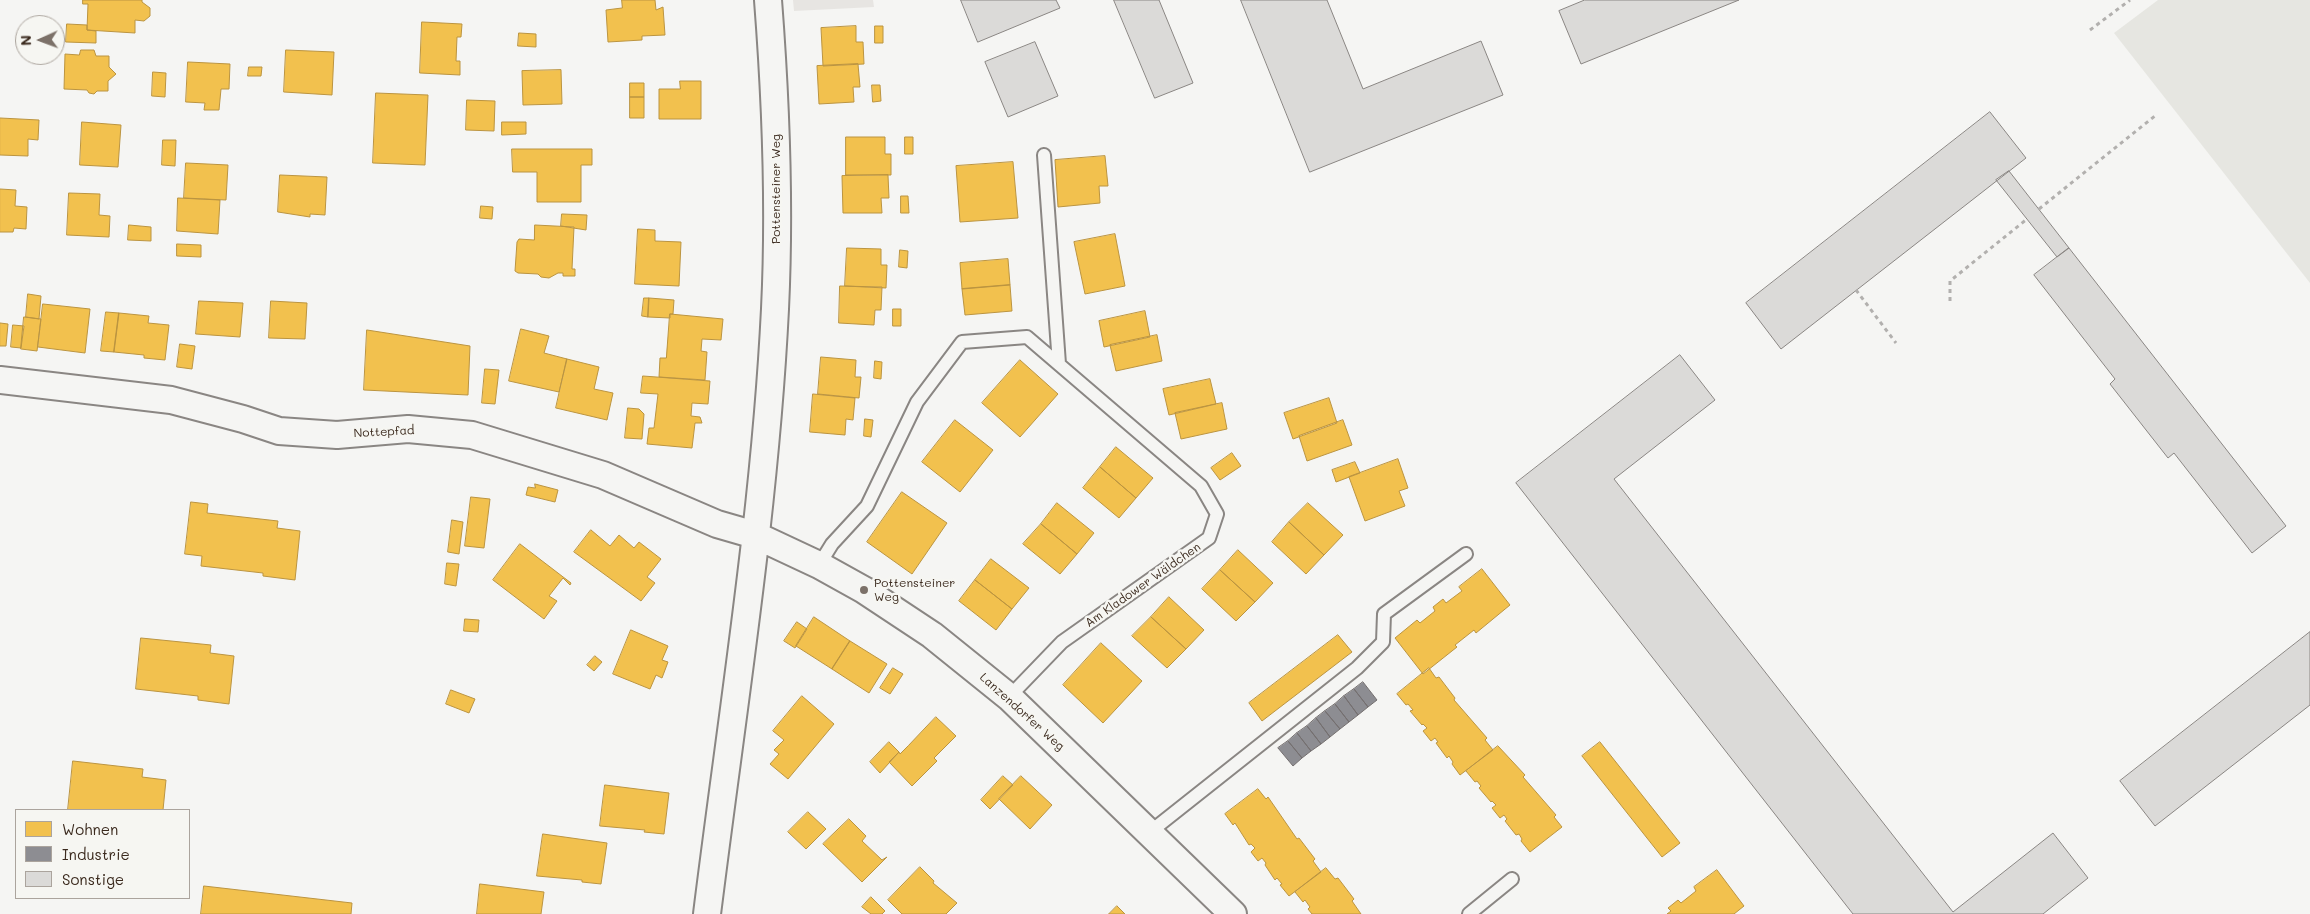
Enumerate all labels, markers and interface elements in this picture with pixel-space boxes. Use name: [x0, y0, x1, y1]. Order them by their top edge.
north arrow: [15, 15, 65, 65]
text: N: [16, 35, 35, 46]
street label: Pottensteiner Weg: [769, 134, 783, 244]
street label: Nottepfad: [353, 423, 415, 441]
street label: Am Kladower Wäldchen: [1083, 540, 1203, 630]
place label: Pottensteiner Weg: [874, 576, 955, 604]
marker: Pottensteiner Weg: [858, 584, 870, 596]
street label: Lanzendorfer Weg: [977, 670, 1067, 754]
legend: [15, 809, 190, 899]
text: Wohnen: [62, 819, 118, 839]
text: Industrie: [62, 844, 130, 864]
text: Sonstige: [62, 869, 124, 889]

